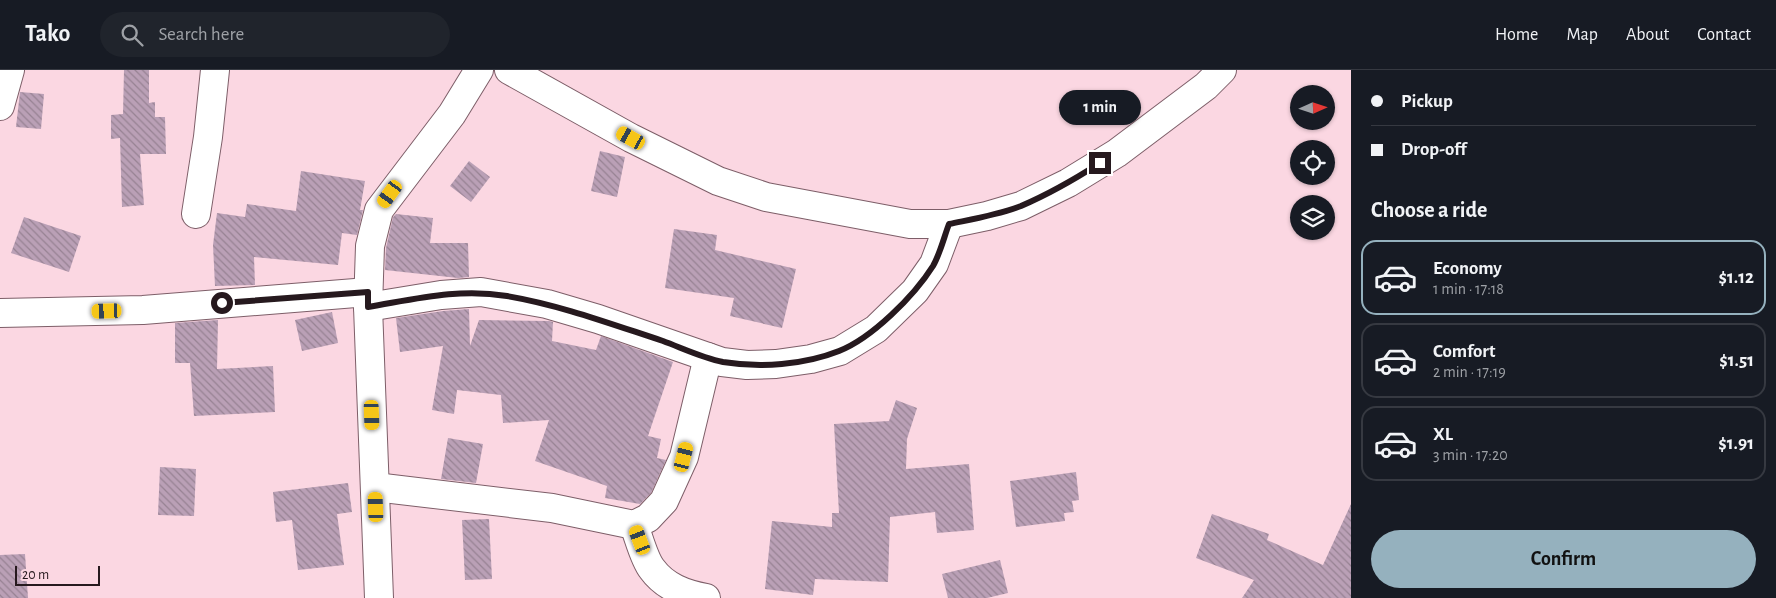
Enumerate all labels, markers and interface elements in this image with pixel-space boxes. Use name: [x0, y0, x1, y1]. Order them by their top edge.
search box: [100, 12, 450, 57]
icon: search: [118, 21, 146, 49]
text: Tako: [25, 22, 70, 46]
text: Search here: [158, 25, 244, 44]
text: Home: [1495, 26, 1538, 44]
text: Map: [1566, 26, 1598, 44]
text: About: [1626, 26, 1669, 44]
text: Contact: [1697, 26, 1751, 44]
north arrow: [1290, 85, 1335, 130]
map controls: [1290, 85, 1335, 240]
callout: 1 min: [1059, 91, 1141, 126]
text: Pickup: [1401, 92, 1453, 111]
text: 1 min: [1083, 99, 1117, 115]
car: [614, 124, 647, 152]
button: locate: [1290, 140, 1335, 185]
text: Drop-off: [1401, 140, 1466, 159]
route end: [1089, 152, 1111, 174]
car: [375, 177, 404, 211]
button: layers: [1290, 195, 1335, 240]
text: Choose a ride: [1371, 199, 1487, 221]
icon: car: [1373, 255, 1418, 300]
text: Economy: [1433, 259, 1502, 278]
text: $1.12: [1718, 268, 1754, 287]
text: 1 min · 17:18: [1433, 281, 1504, 297]
route start: [211, 292, 233, 314]
car: [91, 303, 122, 319]
icon: car: [1373, 338, 1418, 383]
text: Comfort: [1433, 342, 1495, 361]
text: $1.51: [1719, 351, 1754, 370]
text: 2 min · 17:19: [1433, 364, 1506, 380]
car: [363, 400, 380, 430]
icon: car: [1373, 421, 1418, 466]
text: XL: [1433, 425, 1453, 444]
text: $1.91: [1718, 434, 1754, 453]
car: [673, 441, 694, 473]
text: 3 min · 17:20: [1433, 447, 1508, 463]
car: [367, 492, 384, 522]
car: [627, 523, 652, 557]
button: Confirm: [1371, 530, 1756, 588]
scale bar: [15, 563, 100, 586]
text: 20 m: [22, 568, 49, 582]

